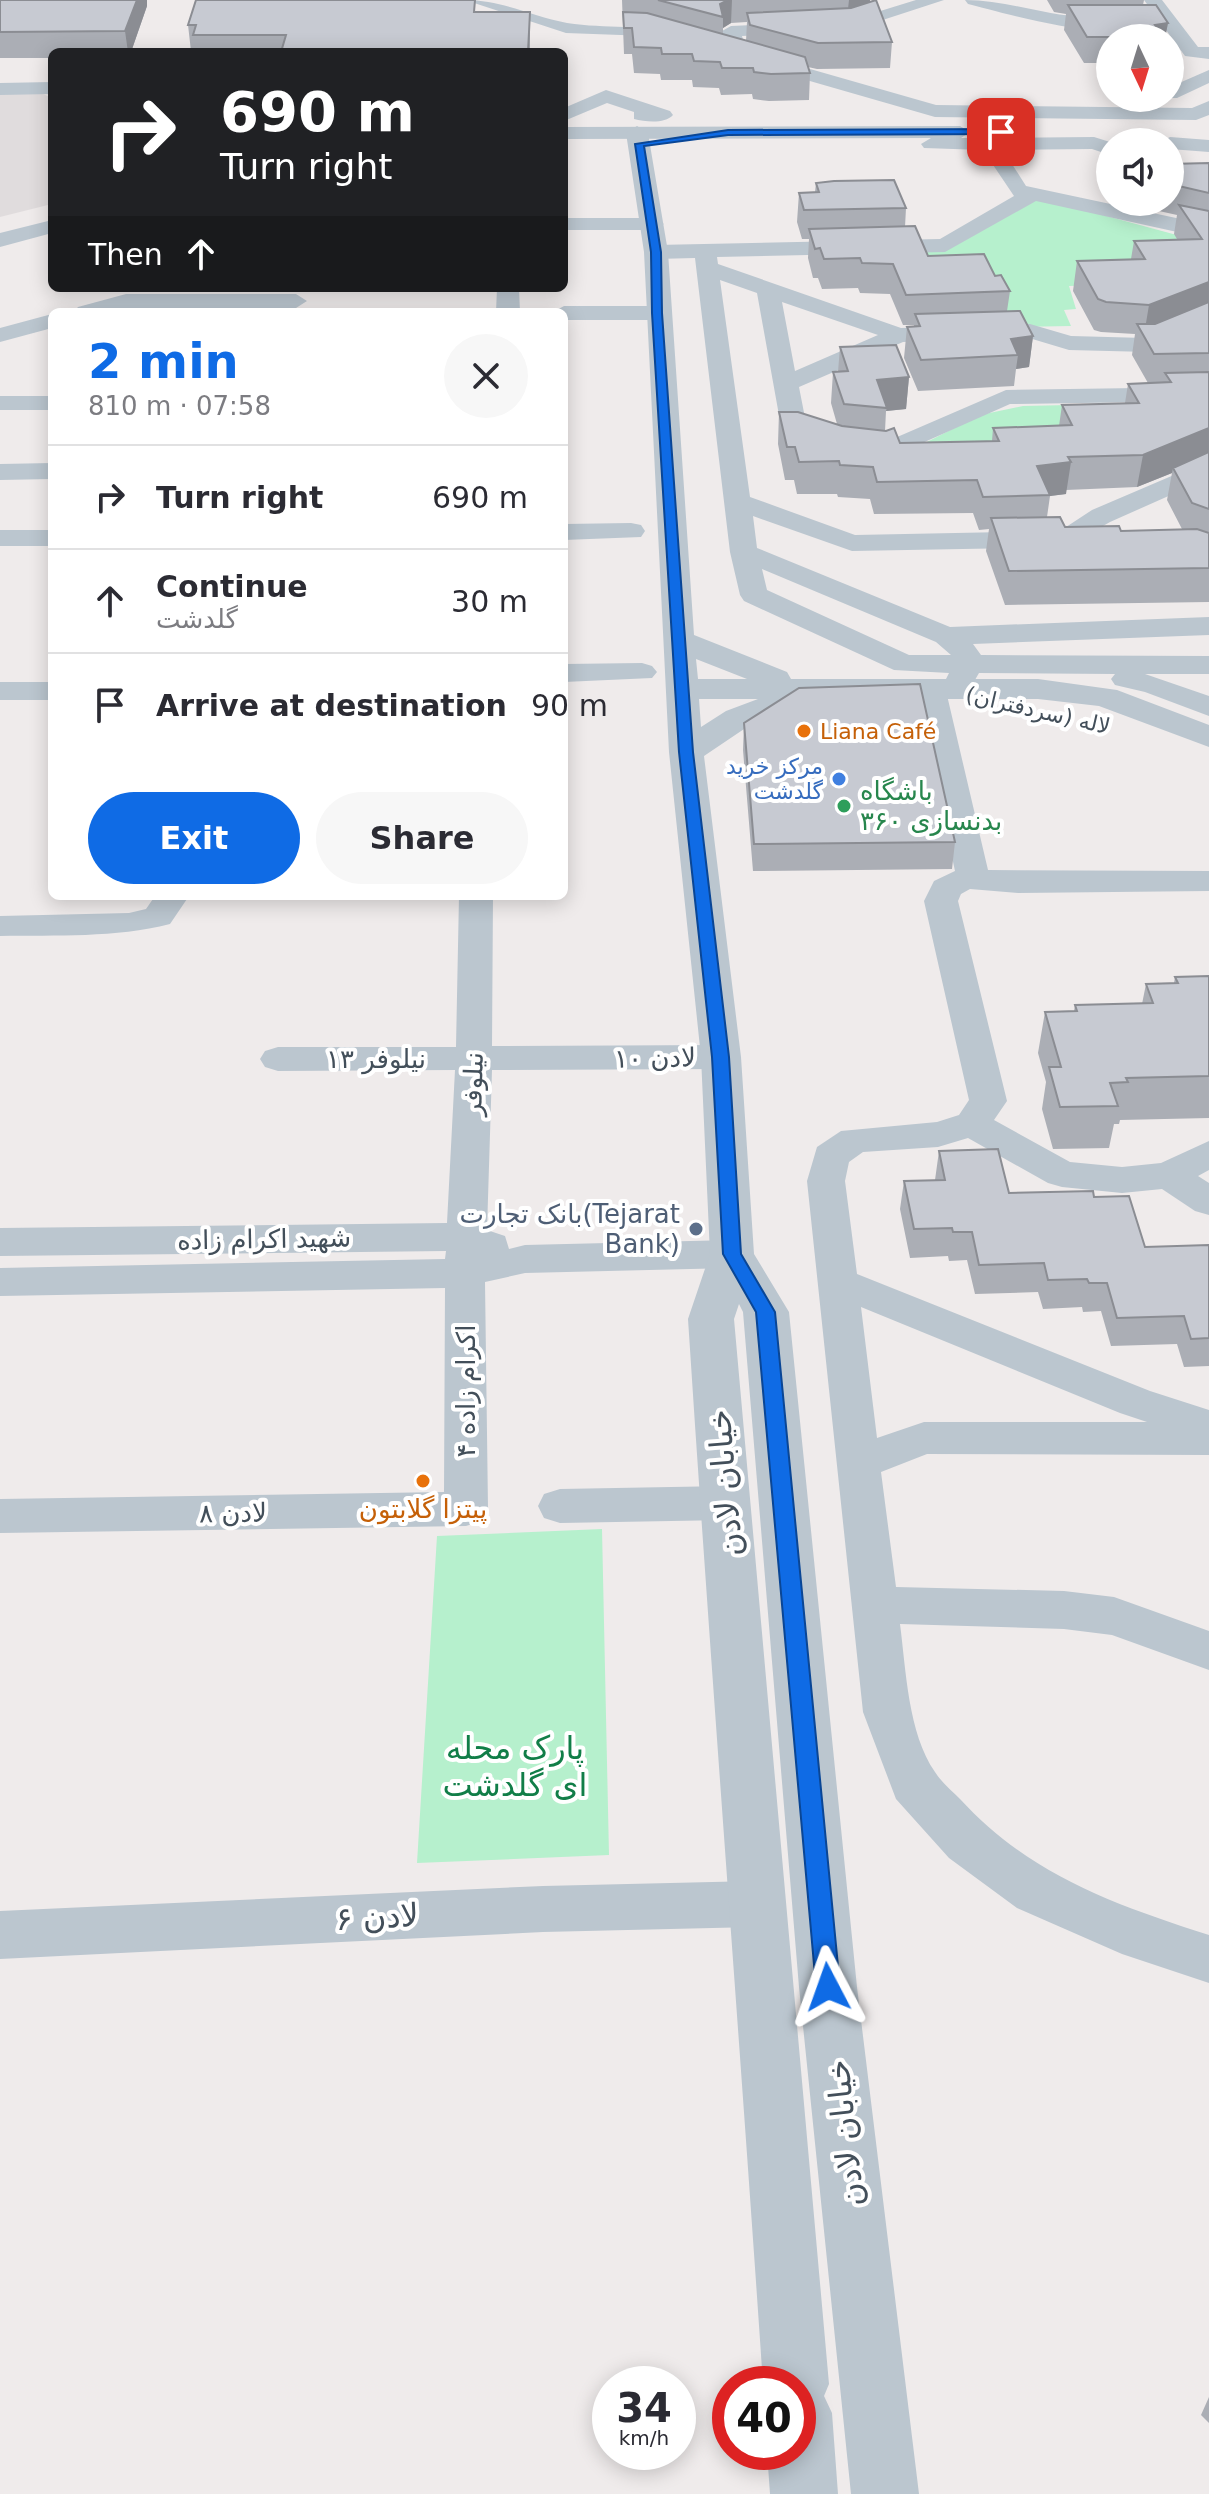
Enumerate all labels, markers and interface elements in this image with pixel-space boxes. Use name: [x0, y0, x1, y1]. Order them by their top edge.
north arrow: [1096, 24, 1184, 112]
map controls: [1096, 24, 1184, 216]
text: 690 m: [220, 79, 415, 144]
icon: right: [88, 80, 192, 184]
pin: [967, 98, 1035, 166]
icon: arrive: [979, 110, 1023, 154]
button: sound: [1096, 128, 1184, 216]
text: Turn right: [220, 146, 392, 187]
icon: ahead: [179, 232, 223, 276]
text: Then: [88, 237, 163, 272]
text: 2 min: [88, 333, 239, 389]
button: close: [444, 334, 528, 418]
text: 810 m · 07:58: [88, 391, 271, 421]
icon: right: [88, 475, 132, 519]
text: Turn right: [156, 480, 323, 515]
text: 690 m: [432, 480, 528, 515]
text: Continue: [156, 569, 308, 604]
icon: ahead: [88, 579, 132, 623]
text: 30 m: [451, 584, 528, 619]
text: گلدشت: [156, 604, 238, 634]
street label: لاله (سردفتران): [963, 682, 1112, 739]
icon: arrive: [88, 683, 132, 727]
text: Arrive at destination: [156, 688, 507, 723]
text: 90 m: [531, 688, 608, 723]
place label: Liana Café: [820, 719, 936, 744]
marker: Liana Café: [795, 722, 813, 740]
place label: مرکز خرید گلدشت: [726, 754, 824, 804]
marker: مرکز خرید گلدشت: [830, 770, 848, 788]
place label: باشگاه بدنسازی ۳۶۰: [860, 776, 1002, 836]
button: Exit: [88, 792, 300, 884]
button: Share: [316, 792, 528, 884]
marker: باشگاه بدنسازی ۳۶۰: [835, 797, 853, 815]
street label: ۱۰ لادن: [614, 1042, 696, 1074]
street label: ۱۳ نیلوفر: [326, 1044, 426, 1075]
street label: نیلوفر: [457, 1052, 490, 1118]
place label: بانک تجارت(Tejarat Bank): [460, 1199, 680, 1259]
marker: بانک تجارت(Tejarat Bank): [687, 1220, 705, 1238]
street label: شهید اکرام زاده: [177, 1222, 351, 1257]
street label: ۴ اکرام زاده: [451, 1325, 482, 1457]
street label: خیابان لادن: [700, 1408, 750, 1558]
marker: پیتزا گلابتون: [414, 1472, 432, 1490]
place label: پیتزا گلابتون: [359, 1494, 487, 1525]
street label: ۸ لادن: [199, 1497, 267, 1529]
park label: پارک محله ای گلدشت: [443, 1729, 587, 1804]
street label: ۶ لادن: [334, 1896, 420, 1938]
position arrow: [786, 1945, 870, 2029]
street label: خیابان لادن: [818, 2058, 872, 2208]
speed limit sign: 40: [712, 2366, 816, 2470]
text: 34: [616, 2385, 672, 2431]
text: km/h: [619, 2426, 669, 2450]

